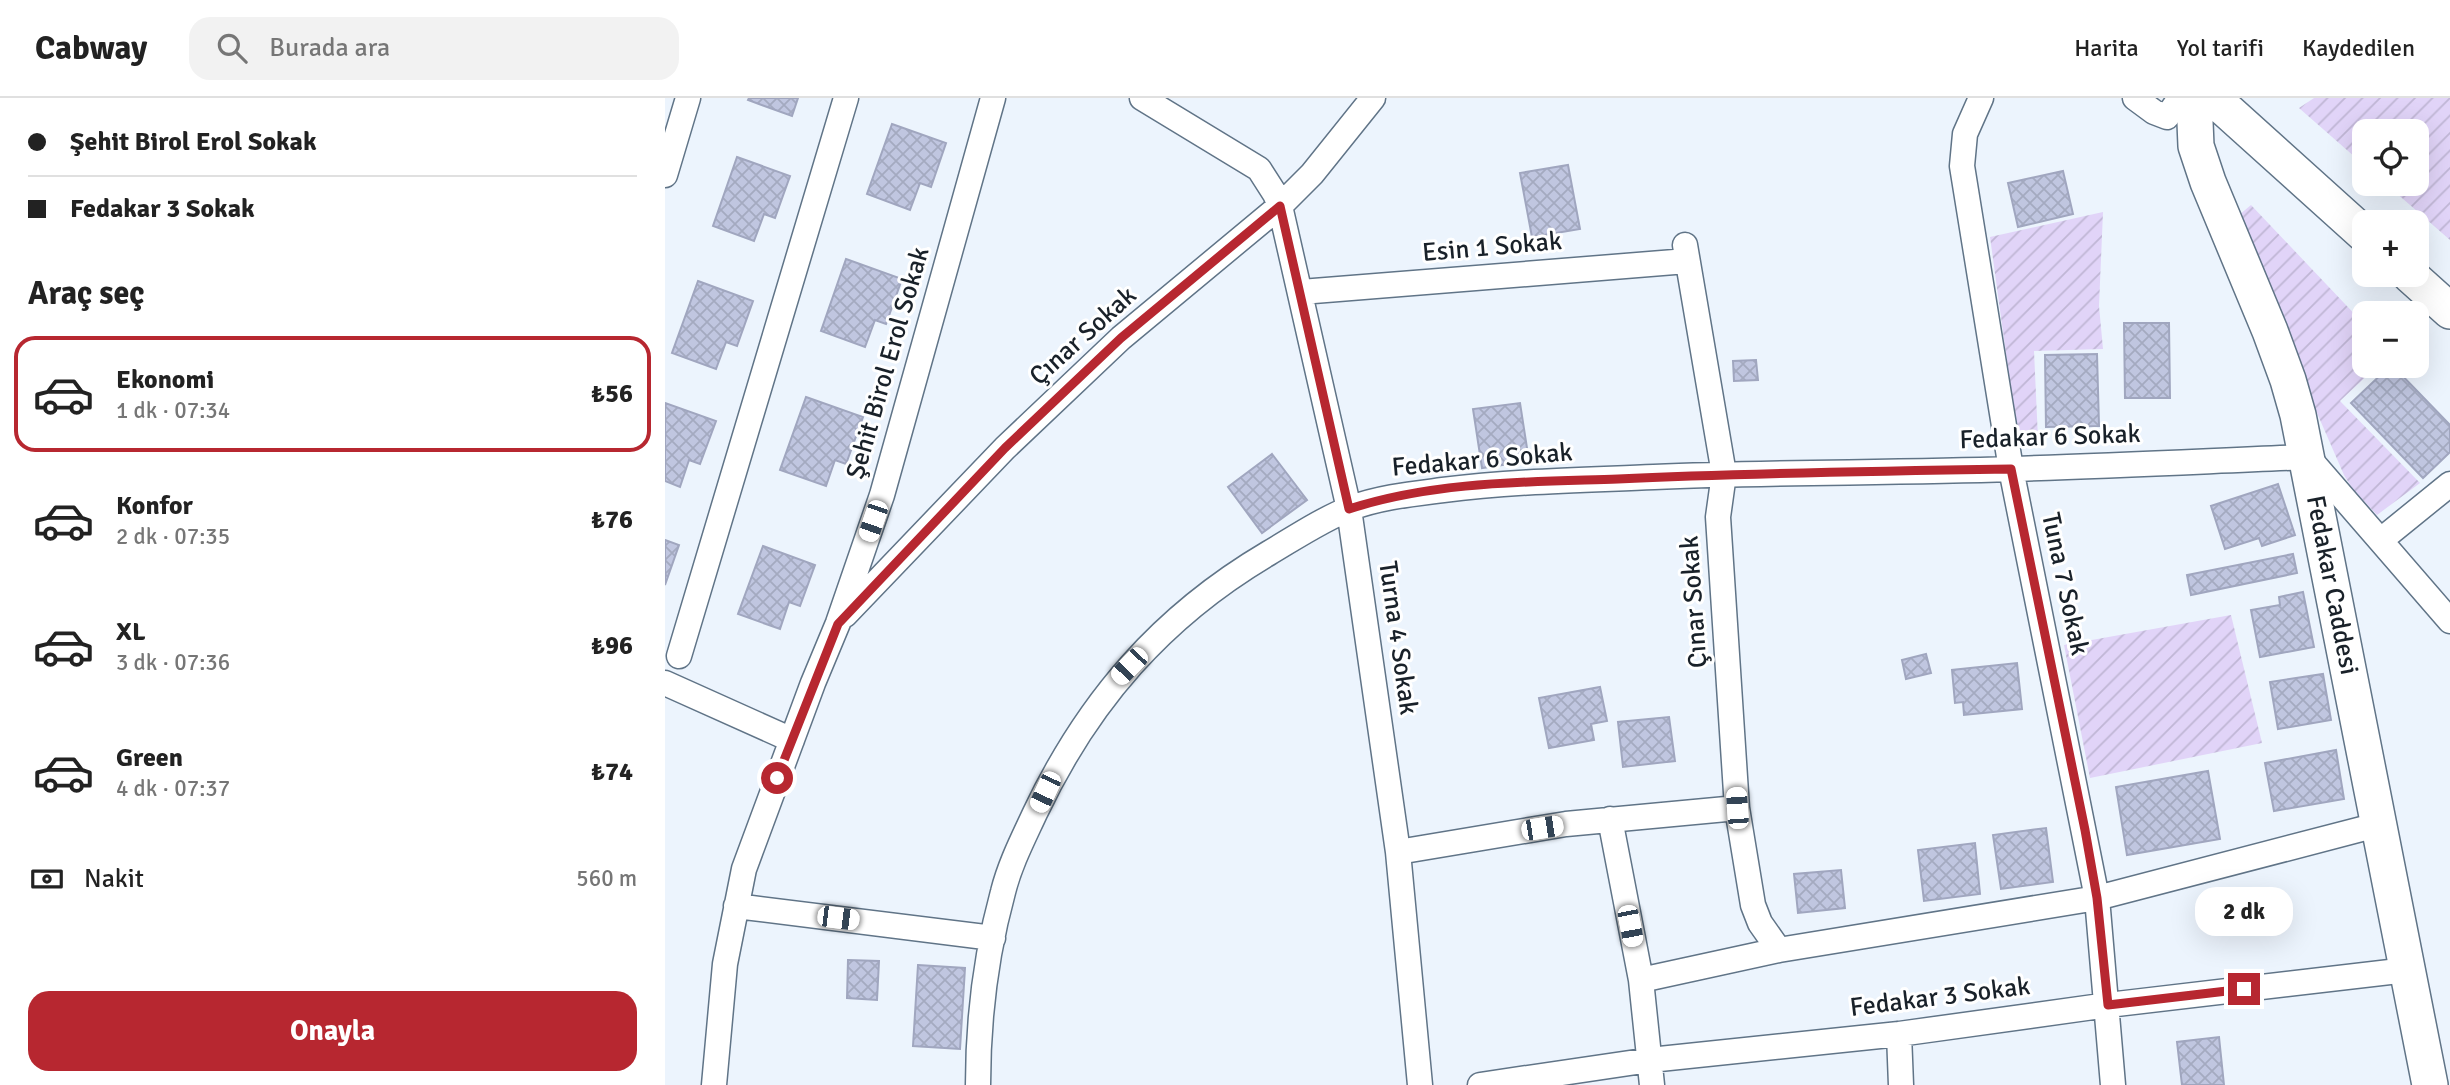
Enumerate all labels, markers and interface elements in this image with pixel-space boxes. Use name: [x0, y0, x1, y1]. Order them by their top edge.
search box: [189, 17, 679, 80]
text: Cabway: [35, 28, 147, 69]
icon: search: [213, 29, 251, 67]
text: Burada ara: [269, 32, 390, 64]
text: Harita: [2074, 33, 2139, 63]
text: Yol tarifi: [2177, 33, 2264, 63]
text: Kaydedilen: [2302, 33, 2415, 63]
map controls: [2352, 119, 2429, 378]
button: locate: [2352, 119, 2429, 196]
text: Şehit Birol Erol Sokak: [70, 126, 317, 158]
text: Fedakar 3 Sokak: [70, 193, 255, 225]
button: +: [2352, 210, 2429, 287]
street label: Esin 1 Sokak: [1421, 225, 1563, 269]
street label: Şehit Birol Erol Sokak: [840, 243, 936, 483]
text: Araç seç: [28, 274, 145, 313]
street label: Çınar Sokak: [1023, 280, 1143, 392]
button: −: [2352, 301, 2429, 378]
icon: car: [32, 363, 95, 426]
text: Ekonomi: [116, 364, 214, 396]
text: ₺56: [591, 378, 633, 410]
text: 1 dk · 07:34: [116, 396, 230, 425]
street label: Fedakar 6 Sokak: [1959, 418, 2141, 456]
street label: Fedakar 6 Sokak: [1390, 436, 1574, 484]
icon: car: [32, 489, 95, 552]
text: Konfor: [116, 490, 193, 522]
street label: Fedakar Caddesi: [2299, 493, 2365, 677]
car: [857, 498, 890, 544]
text: ₺76: [591, 504, 633, 536]
street label: Tuna 7 Sokak: [2034, 510, 2096, 658]
text: 2 dk · 07:35: [116, 522, 230, 551]
street label: Çınar Sokak: [1673, 535, 1715, 669]
street label: Turna 4 Sokak: [1371, 559, 1425, 717]
icon: car: [32, 615, 95, 678]
text: XL: [116, 616, 146, 648]
text: ₺96: [591, 630, 633, 662]
car: [1107, 644, 1152, 688]
text: 3 dk · 07:36: [116, 648, 230, 677]
icon: car: [32, 741, 95, 804]
text: Green: [116, 742, 183, 774]
text: ₺74: [591, 756, 633, 788]
route start: [761, 762, 793, 794]
car: [1027, 769, 1064, 815]
text: 4 dk · 07:37: [116, 774, 230, 803]
car: [1726, 786, 1749, 830]
car: [1520, 814, 1565, 842]
icon: cash: [28, 860, 66, 898]
text: Nakit: [84, 863, 144, 895]
text: 560 m: [576, 864, 637, 893]
callout: 2 dk: [2195, 888, 2293, 936]
text: 2 dk: [2223, 897, 2265, 926]
car: [1616, 903, 1645, 949]
car: [816, 905, 861, 931]
street label: Fedakar 3 Sokak: [1848, 970, 2032, 1024]
route end: [2228, 973, 2260, 1005]
button: Onayla: [28, 991, 637, 1071]

